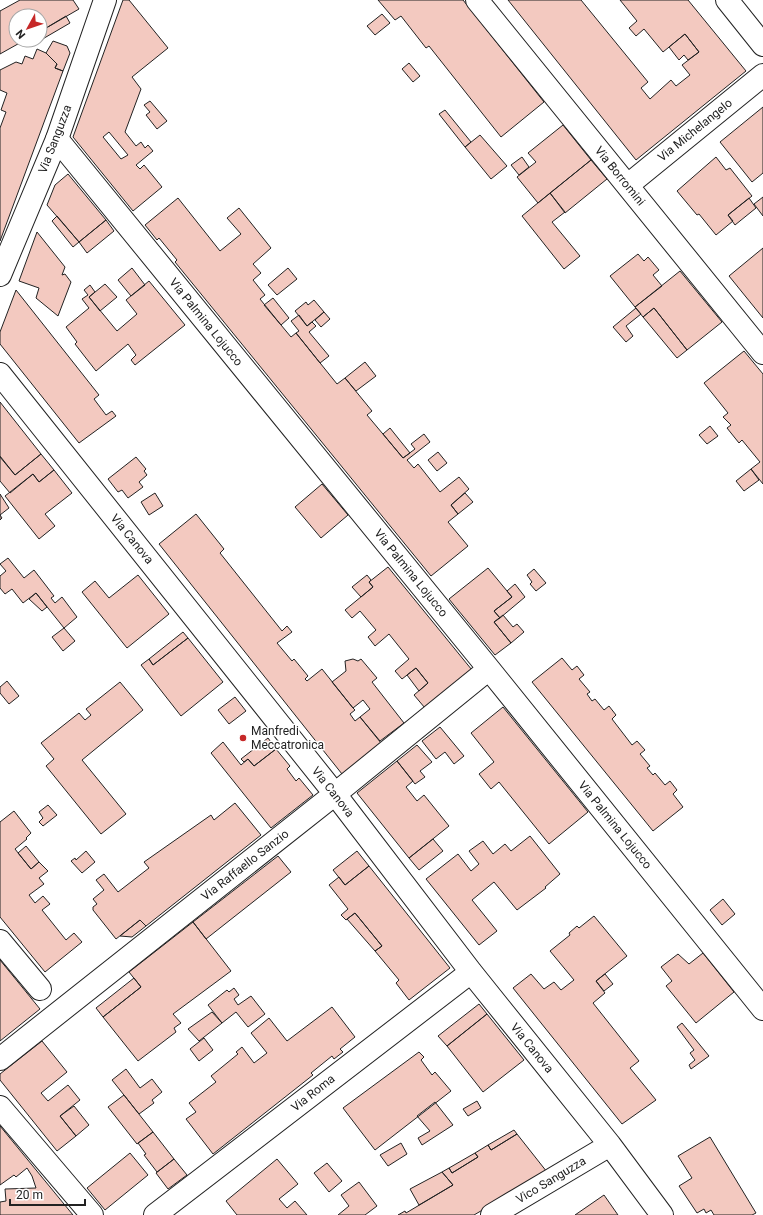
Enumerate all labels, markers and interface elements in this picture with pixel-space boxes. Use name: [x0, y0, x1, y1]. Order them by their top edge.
north arrow: [8, 8, 48, 48]
text: N: [13, 27, 28, 41]
street label: Via Michelangelo: [655, 96, 735, 164]
street label: Via Sanguzza: [36, 103, 74, 175]
street label: Via Borromini: [592, 144, 648, 209]
street label: Via Palmina Lojucco: [166, 275, 246, 369]
street label: Via Canova: [108, 511, 156, 567]
street label: Via Palmina Lojucco: [371, 526, 451, 620]
place label: Manfredi Meccatronica: [251, 724, 324, 752]
marker: Manfredi Meccatronica: [238, 733, 248, 743]
street label: Via Canova: [309, 764, 357, 820]
street label: Via Palmina Lojucco: [575, 778, 655, 872]
street label: Via Raffaello Sanzio: [199, 826, 292, 903]
street label: Via Canova: [508, 1020, 556, 1076]
street label: Via Roma: [288, 1072, 338, 1114]
street label: Vico Sanguzza: [514, 1154, 588, 1206]
scale bar: [10, 1181, 85, 1207]
text: 20 m: [16, 1188, 43, 1202]

